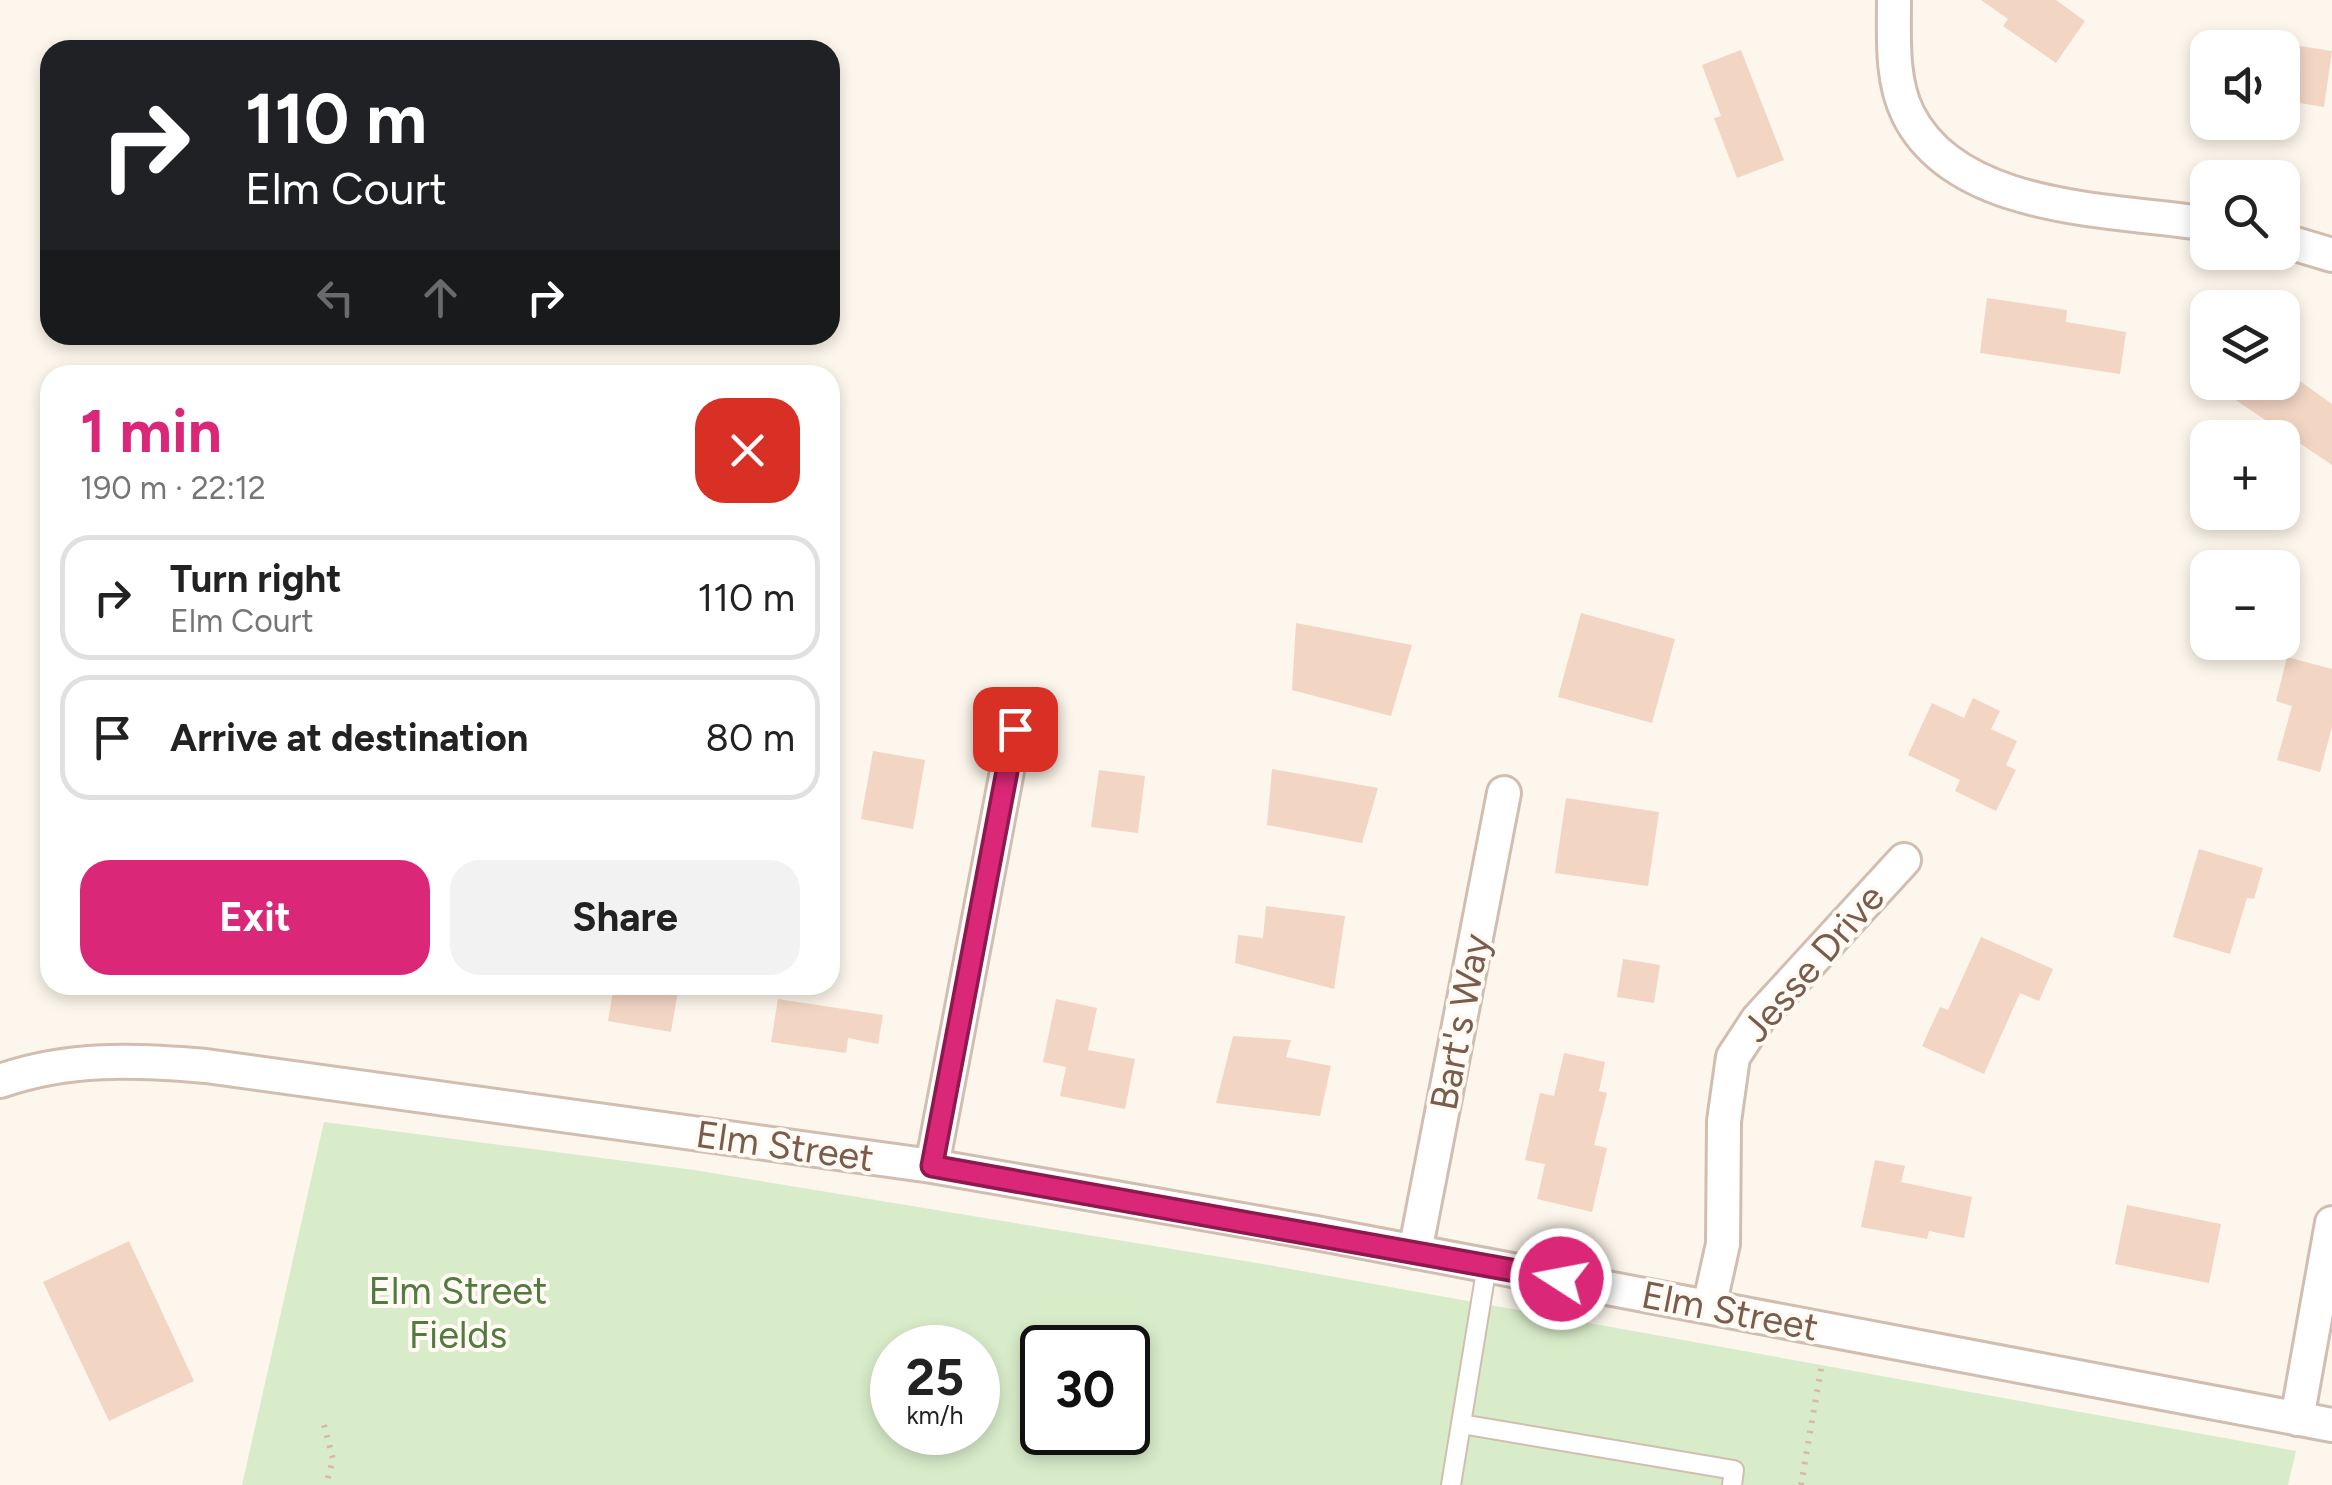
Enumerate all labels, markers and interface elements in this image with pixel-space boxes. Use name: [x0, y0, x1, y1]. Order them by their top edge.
map controls: [2190, 30, 2300, 660]
button: sound: [2190, 30, 2300, 140]
text: 110 m: [245, 76, 427, 161]
icon: right: [80, 80, 210, 210]
button: search: [2190, 160, 2300, 270]
text: Elm Court: [245, 161, 447, 215]
icon: left: [308, 270, 363, 325]
icon: ahead: [413, 270, 468, 325]
icon: right: [518, 270, 573, 325]
button: layers: [2190, 290, 2300, 400]
text: 1 min: [80, 395, 222, 467]
button: close: [695, 398, 800, 503]
button: +: [2190, 420, 2300, 530]
text: 190 m · 22:12: [80, 469, 266, 507]
button: −: [2190, 550, 2300, 660]
text: Turn right: [170, 556, 342, 602]
icon: right: [85, 570, 140, 625]
text: 110 m: [698, 575, 795, 621]
text: Elm Court: [170, 602, 314, 640]
pin: [973, 687, 1058, 772]
icon: arrive: [988, 702, 1043, 757]
icon: arrive: [85, 710, 140, 765]
text: Arrive at destination: [170, 715, 528, 761]
text: 80 m: [706, 715, 795, 761]
button: Exit: [80, 860, 430, 975]
button: Share: [450, 860, 800, 975]
street label: Jesse Drive: [1732, 875, 1894, 1051]
street label: Bart's Way: [1420, 930, 1500, 1114]
street label: Elm Street: [693, 1111, 877, 1181]
position arrow: [1509, 1227, 1613, 1331]
park label: Elm Street Fields: [369, 1268, 547, 1358]
street label: Elm Street: [1638, 1271, 1822, 1351]
speed limit sign: 30: [1020, 1325, 1150, 1455]
text: 25: [906, 1347, 964, 1408]
text: km/h: [906, 1400, 964, 1430]

